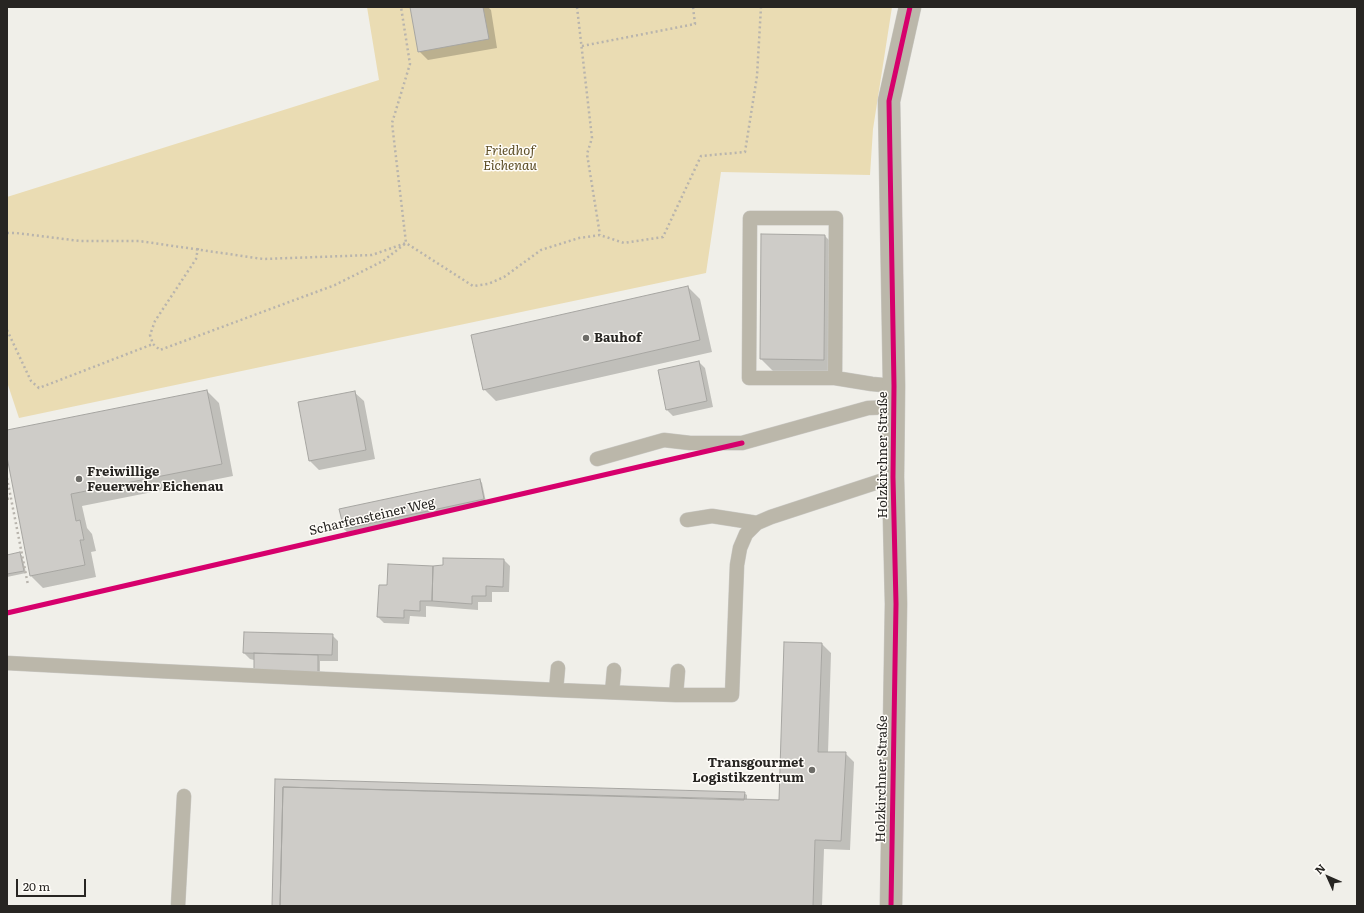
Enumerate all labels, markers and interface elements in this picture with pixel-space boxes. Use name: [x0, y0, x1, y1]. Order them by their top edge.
park label: Friedhof Eichenau: [483, 143, 537, 174]
place label: Bauhof: [594, 330, 642, 346]
marker: Bauhof: [581, 333, 591, 343]
street label: Holzkirchner Straße: [875, 391, 891, 519]
place label: Freiwillige Feuerwehr Eichenau: [87, 464, 224, 495]
marker: Freiwillige Feuerwehr Eichenau: [74, 474, 84, 484]
street label: Scharfensteiner Weg: [308, 495, 436, 539]
street label: Holzkirchner Straße: [873, 715, 891, 843]
place label: Transgourmet Logistikzentrum: [692, 755, 804, 786]
marker: Transgourmet Logistikzentrum: [807, 765, 817, 775]
north arrow: [1308, 857, 1348, 897]
text: N: [1311, 860, 1328, 877]
scale bar: [18, 871, 88, 897]
text: 20 m: [23, 877, 50, 895]

